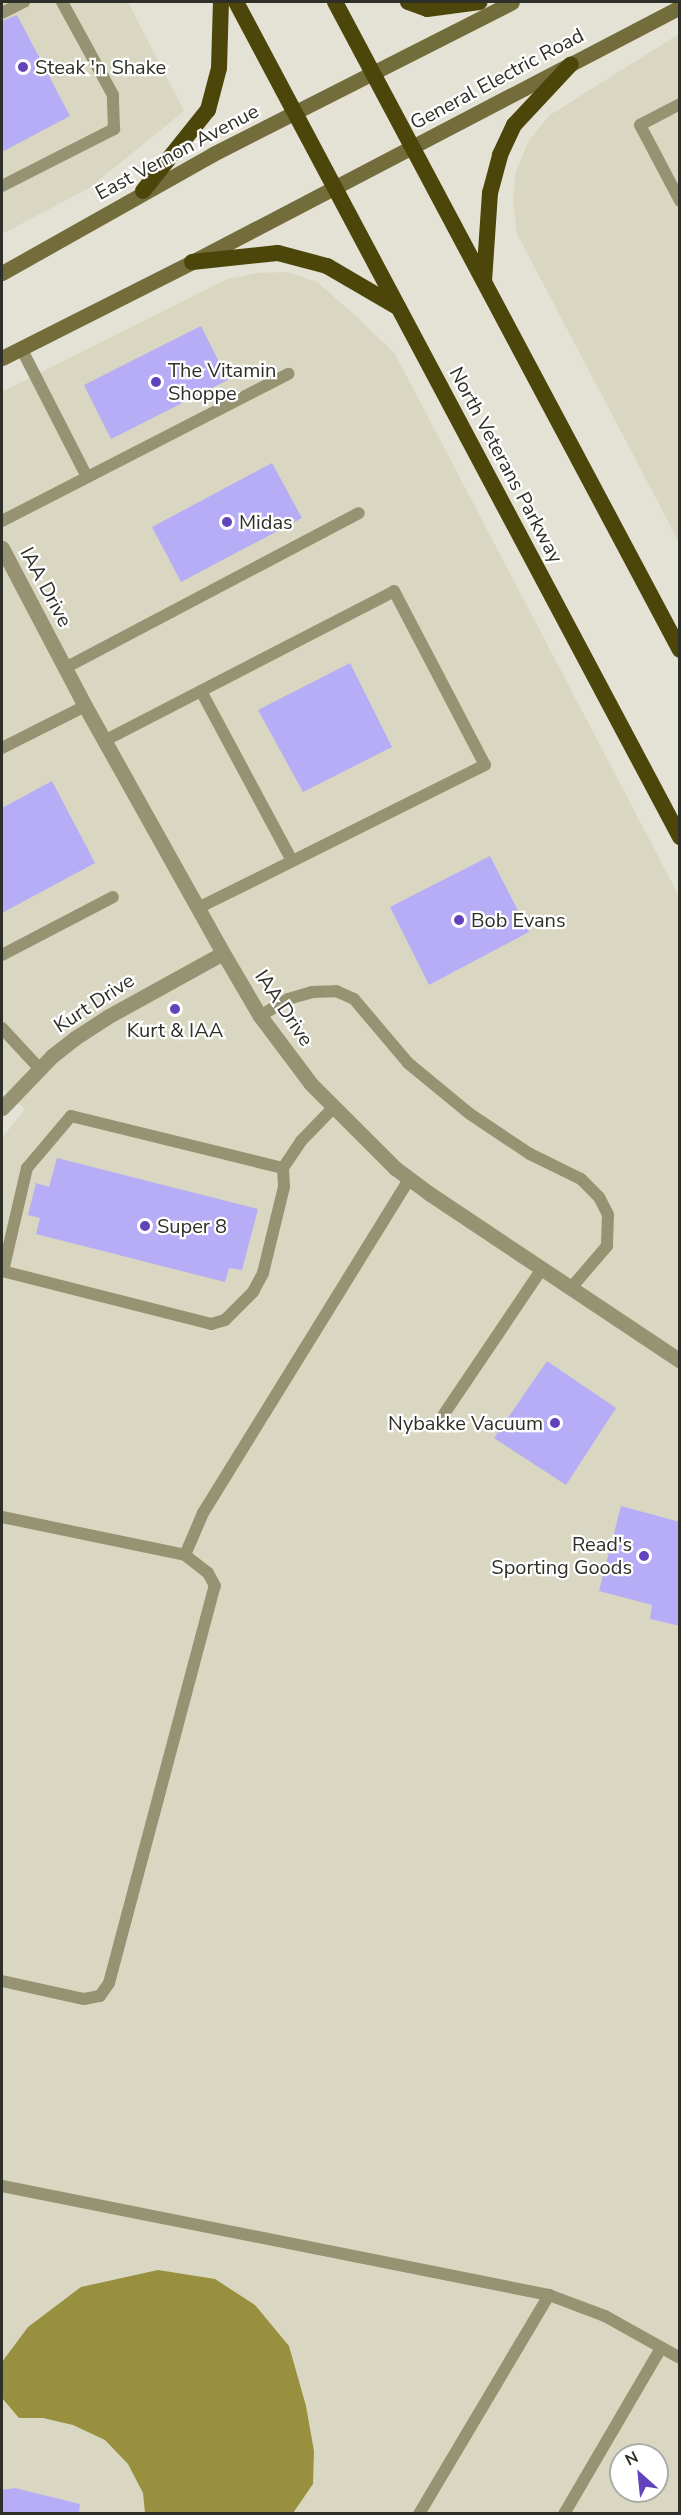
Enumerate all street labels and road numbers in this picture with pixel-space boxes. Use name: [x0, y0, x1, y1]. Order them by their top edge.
street label: General Electric Road: [406, 23, 588, 135]
street label: East Vernon Avenue: [91, 99, 263, 205]
street label: North Veterans Parkway: [444, 363, 568, 567]
street label: IAA Drive: [15, 543, 77, 631]
street label: IAA Drive: [250, 965, 318, 1051]
street label: Kurt Drive: [49, 968, 139, 1038]

